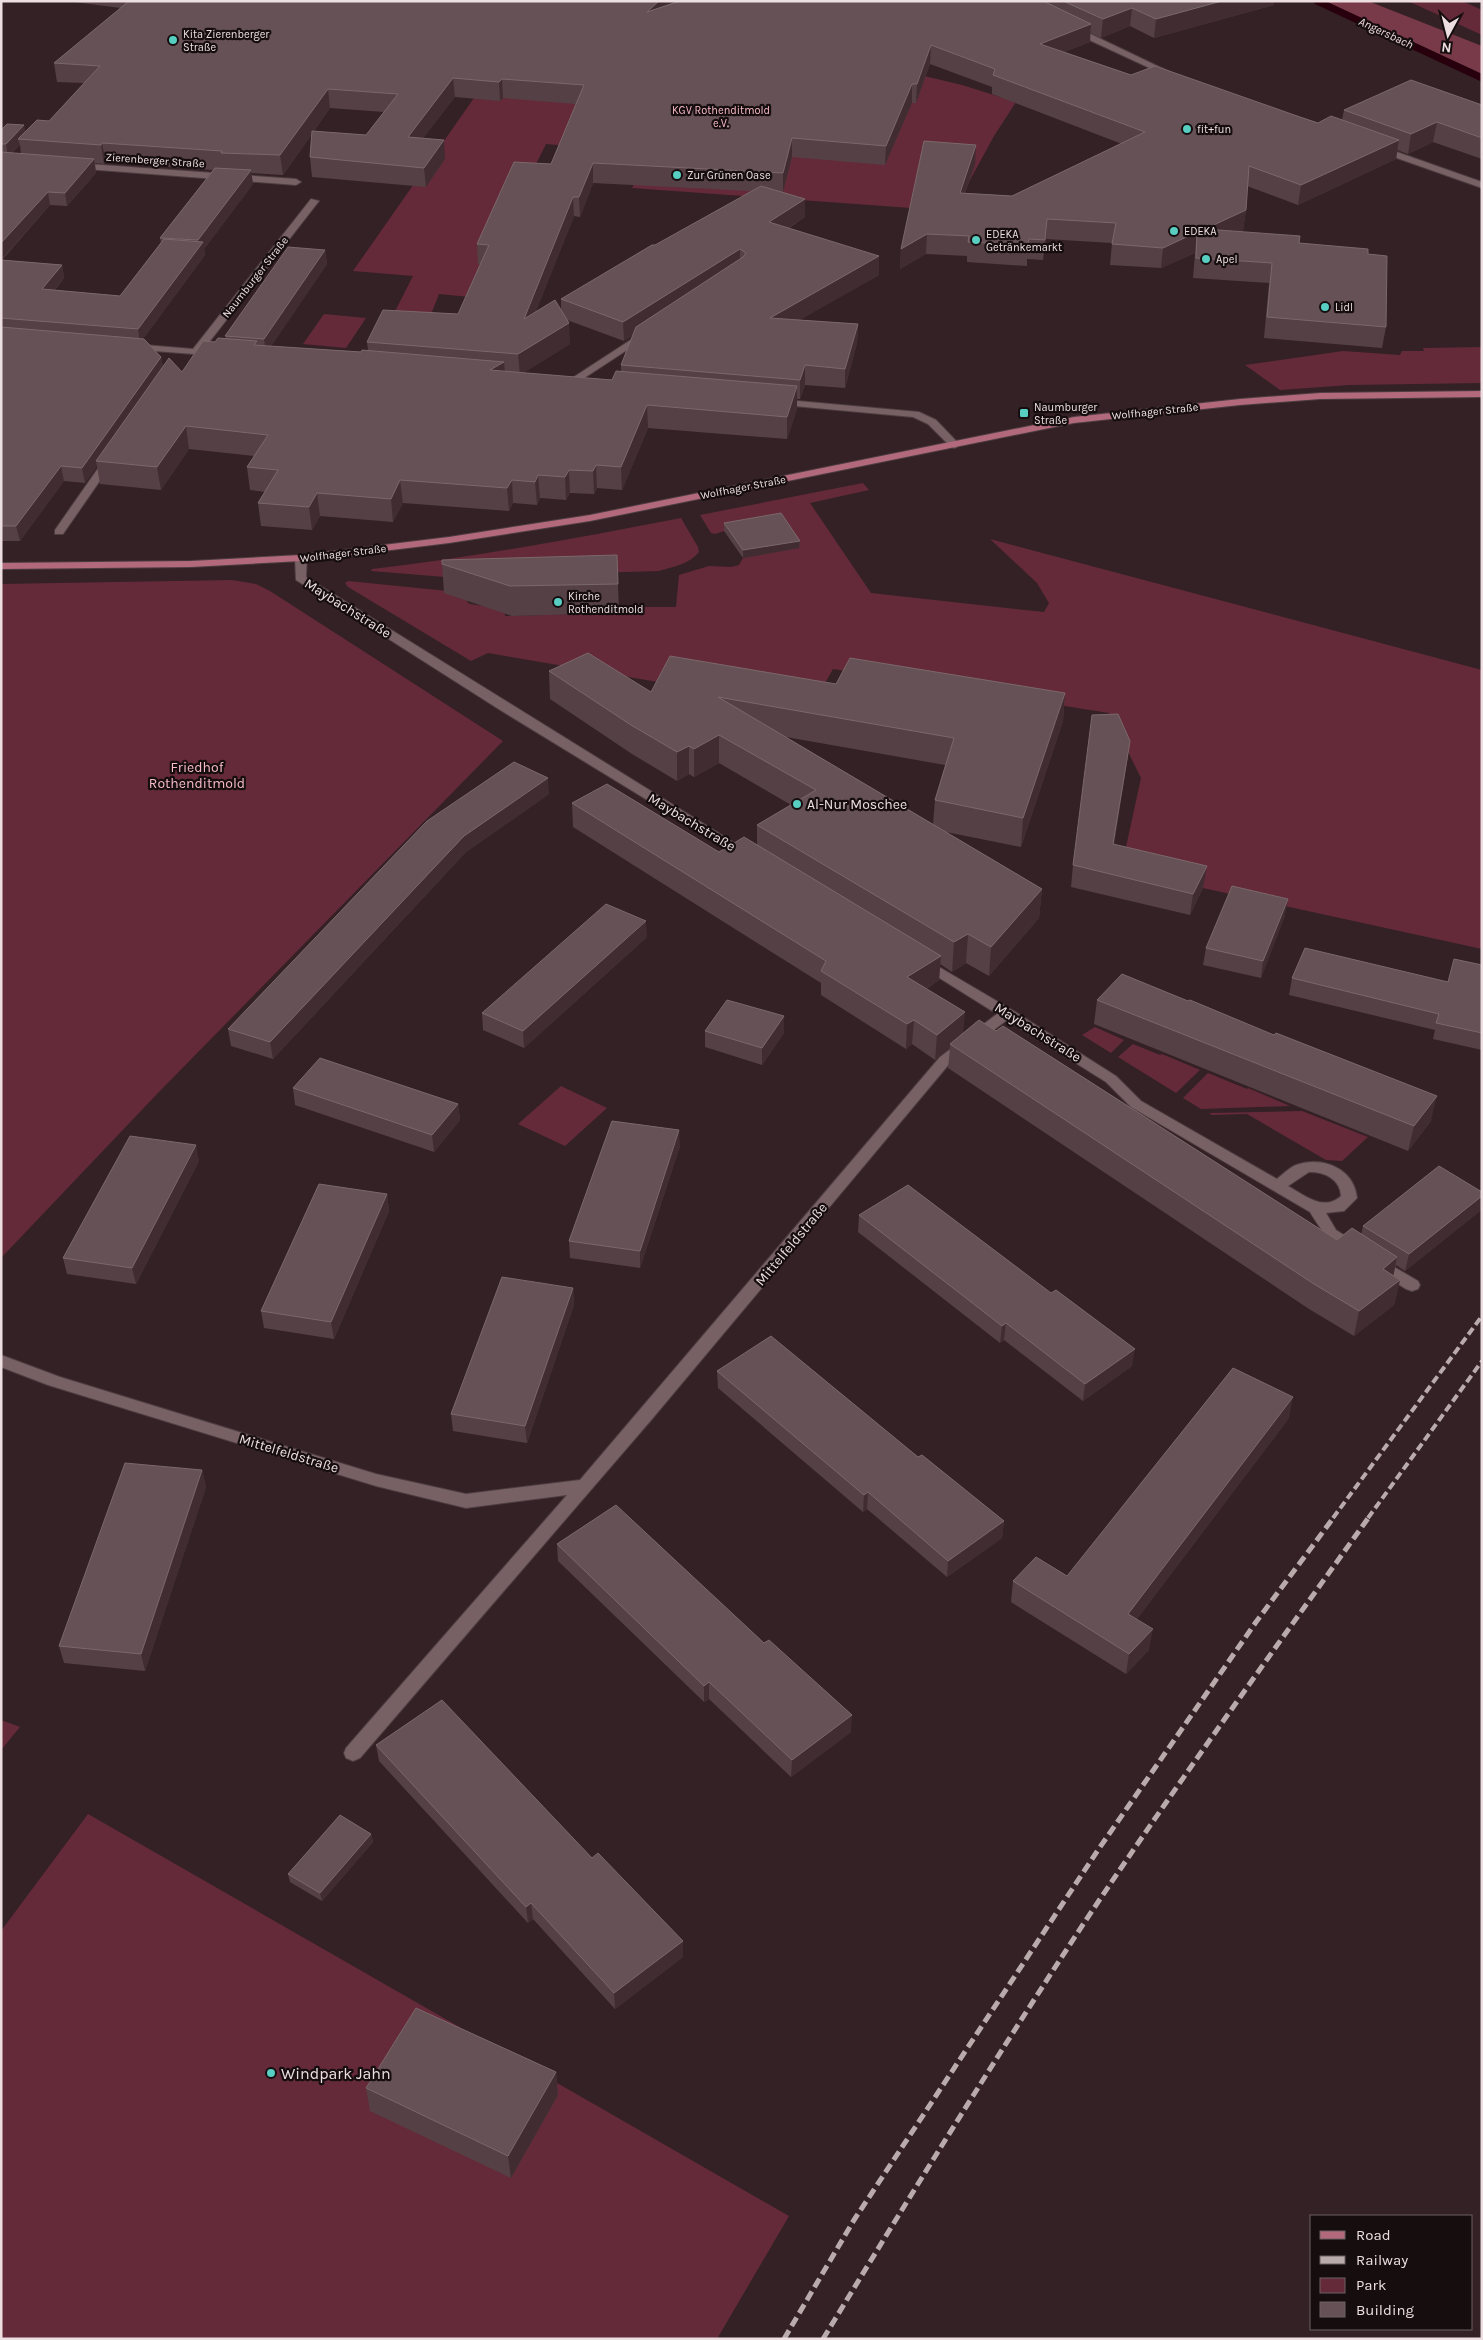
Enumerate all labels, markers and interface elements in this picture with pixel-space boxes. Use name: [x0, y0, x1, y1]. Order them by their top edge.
north arrow: [1423, 10, 1473, 60]
water label: Angersbach: [1356, 14, 1416, 52]
place label: Kita Zierenberger Straße: [183, 28, 269, 54]
marker: Kita Zierenberger Straße: [167, 34, 179, 46]
text: N: [1440, 38, 1452, 56]
park label: KGV Rothenditmold e.V.: [672, 104, 770, 130]
marker: fit+fun: [1181, 123, 1193, 135]
place label: fit+fun: [1197, 123, 1231, 136]
street label: Zierenberger Straße: [105, 151, 205, 170]
marker: Zur Grünen Oase: [671, 169, 683, 181]
place label: Zur Grünen Oase: [687, 169, 771, 182]
marker: EDEKA: [1168, 225, 1180, 237]
place label: EDEKA: [1184, 225, 1217, 238]
place label: EDEKA Getränkemarkt: [986, 228, 1062, 254]
street label: Naumburger Straße: [220, 234, 291, 320]
marker: EDEKA Getränkemarkt: [970, 234, 982, 246]
marker: Apel: [1200, 253, 1212, 265]
place label: Apel: [1216, 253, 1237, 266]
marker: Lidl: [1319, 301, 1331, 313]
place label: Lidl: [1335, 301, 1353, 314]
street label: Wolfhager Straße: [1111, 400, 1199, 422]
place label: Naumburger Straße: [1034, 401, 1097, 427]
marker: Naumburger Straße: [1018, 407, 1030, 419]
street label: Wolfhager Straße: [699, 473, 787, 502]
street label: Wolfhager Straße: [299, 542, 387, 565]
street label: Maybachstraße: [301, 575, 394, 642]
place label: Kirche Rothenditmold: [568, 590, 644, 616]
marker: Kirche Rothenditmold: [552, 596, 564, 608]
park label: Friedhof Rothenditmold: [149, 759, 245, 792]
street label: Maybachstraße: [645, 790, 739, 855]
place label: Al-Nur Moschee: [807, 796, 907, 813]
marker: Al-Nur Moschee: [791, 798, 803, 810]
street label: Maybachstraße: [991, 999, 1084, 1066]
street label: Mittelfeldstraße: [752, 1199, 831, 1289]
street label: Mittelfeldstraße: [237, 1430, 341, 1477]
place label: Windpark Jahn: [281, 2064, 391, 2083]
marker: Windpark Jahn: [265, 2067, 277, 2079]
legend: [1310, 2215, 1473, 2330]
text: Road: [1356, 2226, 1391, 2244]
text: Railway: [1356, 2251, 1408, 2269]
text: Park: [1356, 2276, 1386, 2294]
text: Building: [1356, 2301, 1414, 2319]

